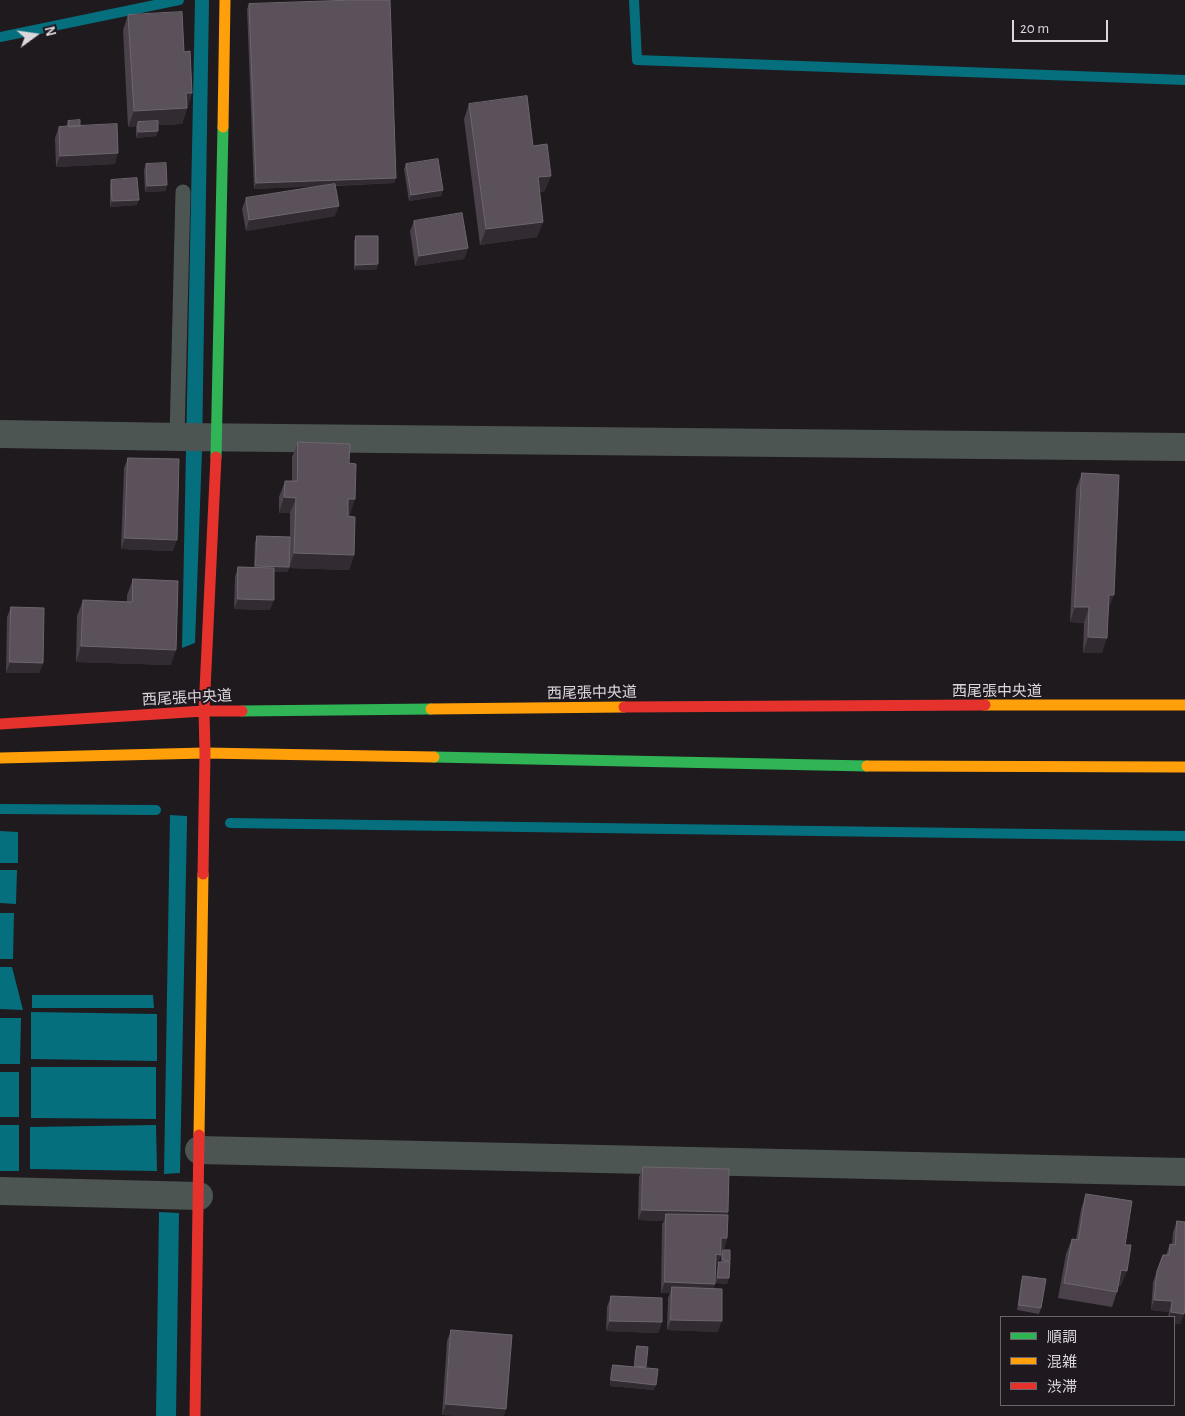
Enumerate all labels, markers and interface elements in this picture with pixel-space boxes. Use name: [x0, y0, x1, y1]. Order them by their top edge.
north arrow: [10, 10, 60, 60]
scale bar: [1015, 10, 1111, 42]
text: 20 m: [1020, 21, 1049, 36]
text: N: [42, 25, 58, 38]
street label: 西尾張中央道: [952, 682, 1042, 700]
street label: 西尾張中央道: [547, 683, 637, 703]
street label: 西尾張中央道: [142, 687, 232, 709]
legend: [1000, 1316, 1175, 1406]
text: 順調: [1047, 1330, 1077, 1345]
text: 混雑: [1047, 1355, 1077, 1370]
text: 渋滞: [1047, 1380, 1077, 1395]

